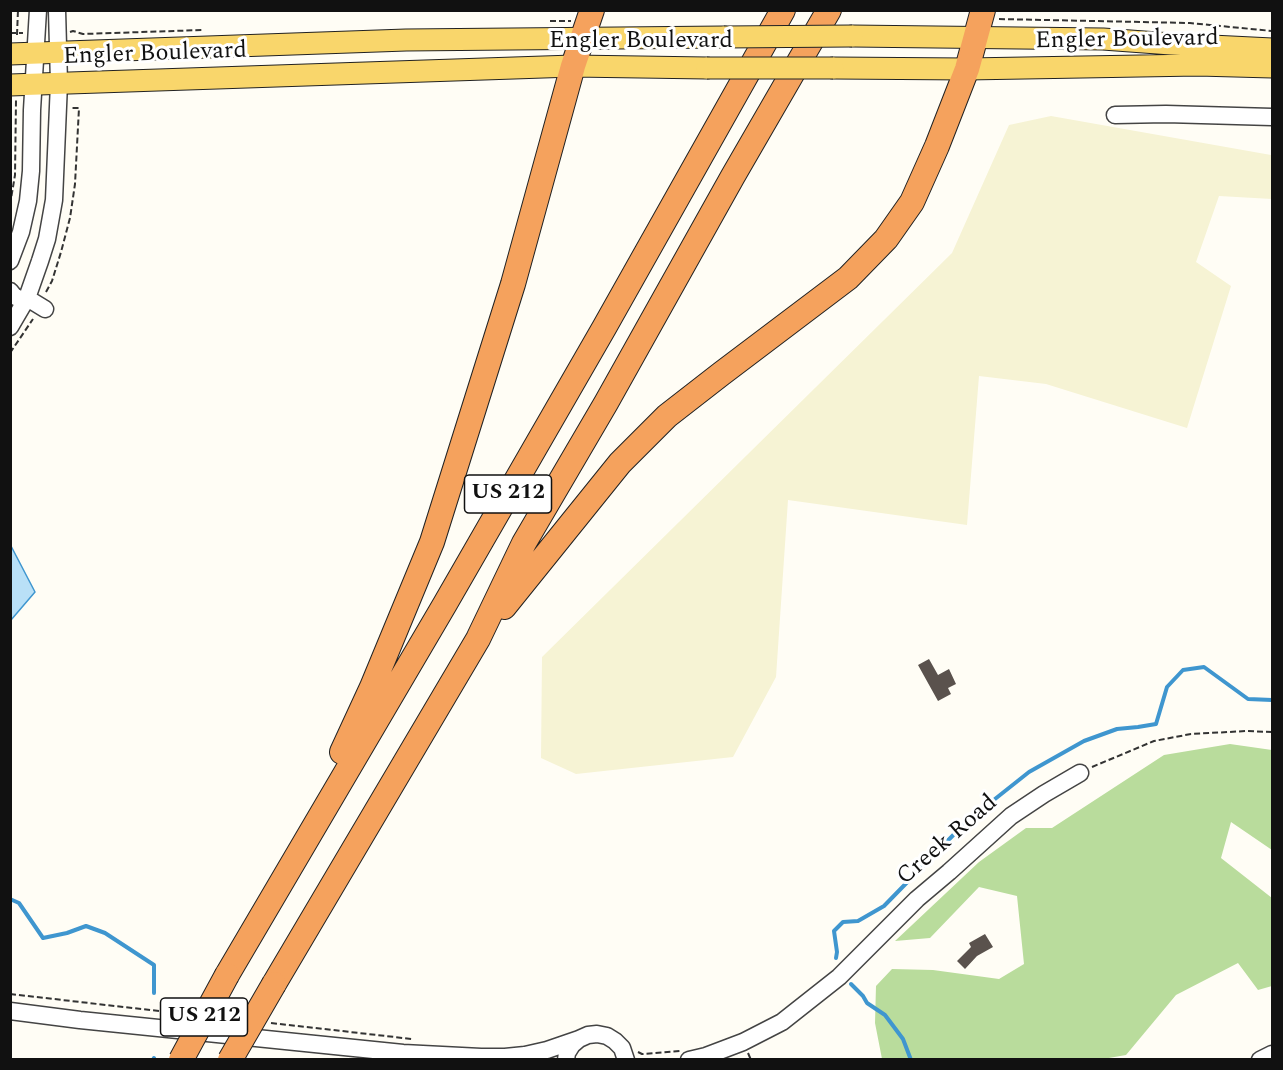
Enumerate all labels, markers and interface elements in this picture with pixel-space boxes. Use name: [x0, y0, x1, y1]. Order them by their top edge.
street label: Engler Boulevard: [1035, 25, 1219, 57]
street label: Engler Boulevard: [549, 28, 733, 56]
street label: Engler Boulevard: [63, 37, 247, 73]
road number: US 212: [464, 475, 552, 513]
street label: Creek Road: [892, 790, 1004, 892]
road number: US 212: [160, 998, 248, 1036]

